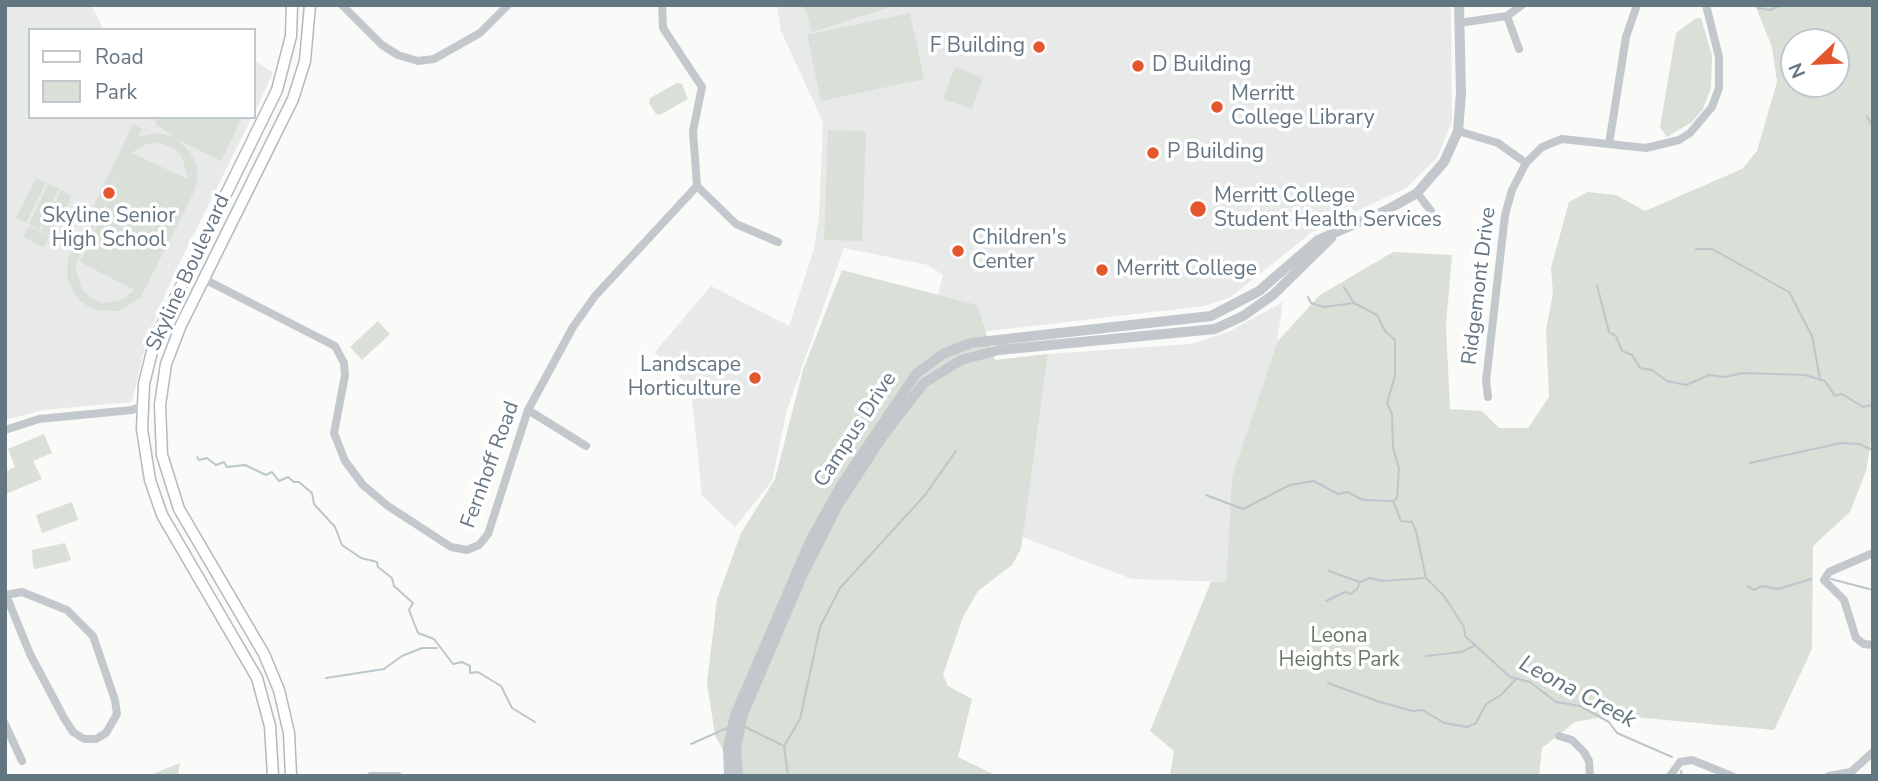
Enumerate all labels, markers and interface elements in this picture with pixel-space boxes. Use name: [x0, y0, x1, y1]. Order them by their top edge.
legend: [28, 28, 256, 119]
north arrow: [1780, 28, 1850, 98]
place label: F Building: [930, 34, 1025, 60]
marker: F Building: [1031, 39, 1047, 55]
text: Road: [95, 43, 144, 71]
place label: D Building: [1152, 53, 1251, 79]
marker: D Building: [1130, 58, 1146, 74]
text: N: [1783, 59, 1812, 82]
text: Park: [95, 78, 137, 106]
place label: Merritt College Library: [1231, 82, 1374, 132]
marker: Merritt College Library: [1209, 99, 1225, 115]
place label: P Building: [1167, 140, 1264, 166]
marker: P Building: [1145, 145, 1161, 161]
place label: Merritt College Student Health Services: [1214, 184, 1442, 234]
marker: Skyline Senior High School: [101, 185, 117, 201]
street label: Skyline Boulevard: [142, 191, 236, 355]
marker: Merritt College Student Health Services: [1188, 199, 1208, 219]
place label: Skyline Senior High School: [42, 204, 176, 254]
street label: Ridgemont Drive: [1458, 206, 1502, 366]
place label: Children's Center: [972, 226, 1067, 276]
marker: Children's Center: [950, 243, 966, 259]
place label: Merritt College: [1116, 257, 1257, 283]
marker: Merritt College: [1094, 262, 1110, 278]
place label: Landscape Horticulture: [628, 353, 741, 403]
street label: Campus Drive: [809, 368, 903, 492]
marker: Landscape Horticulture: [747, 370, 763, 386]
street label: Fernhoff Road: [456, 398, 526, 532]
park label: Leona Heights Park: [1278, 624, 1400, 674]
water label: Leona Creek: [1514, 651, 1640, 735]

